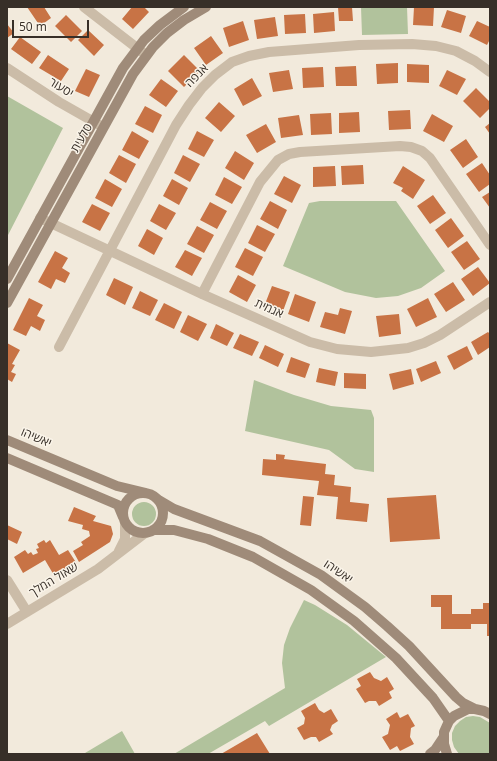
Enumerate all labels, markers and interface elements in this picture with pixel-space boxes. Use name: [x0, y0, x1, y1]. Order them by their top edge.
scale bar: [14, 12, 91, 38]
text: 50 m: [19, 18, 47, 35]
street label: אנפה: [182, 61, 212, 91]
street label: יסעור: [46, 75, 76, 101]
street label: סלעית: [68, 121, 96, 155]
street label: אגמית: [252, 296, 286, 322]
street label: יאשיהו: [19, 425, 53, 451]
street label: יאשיהו: [321, 557, 355, 587]
street label: שאול המלך: [27, 560, 81, 600]

